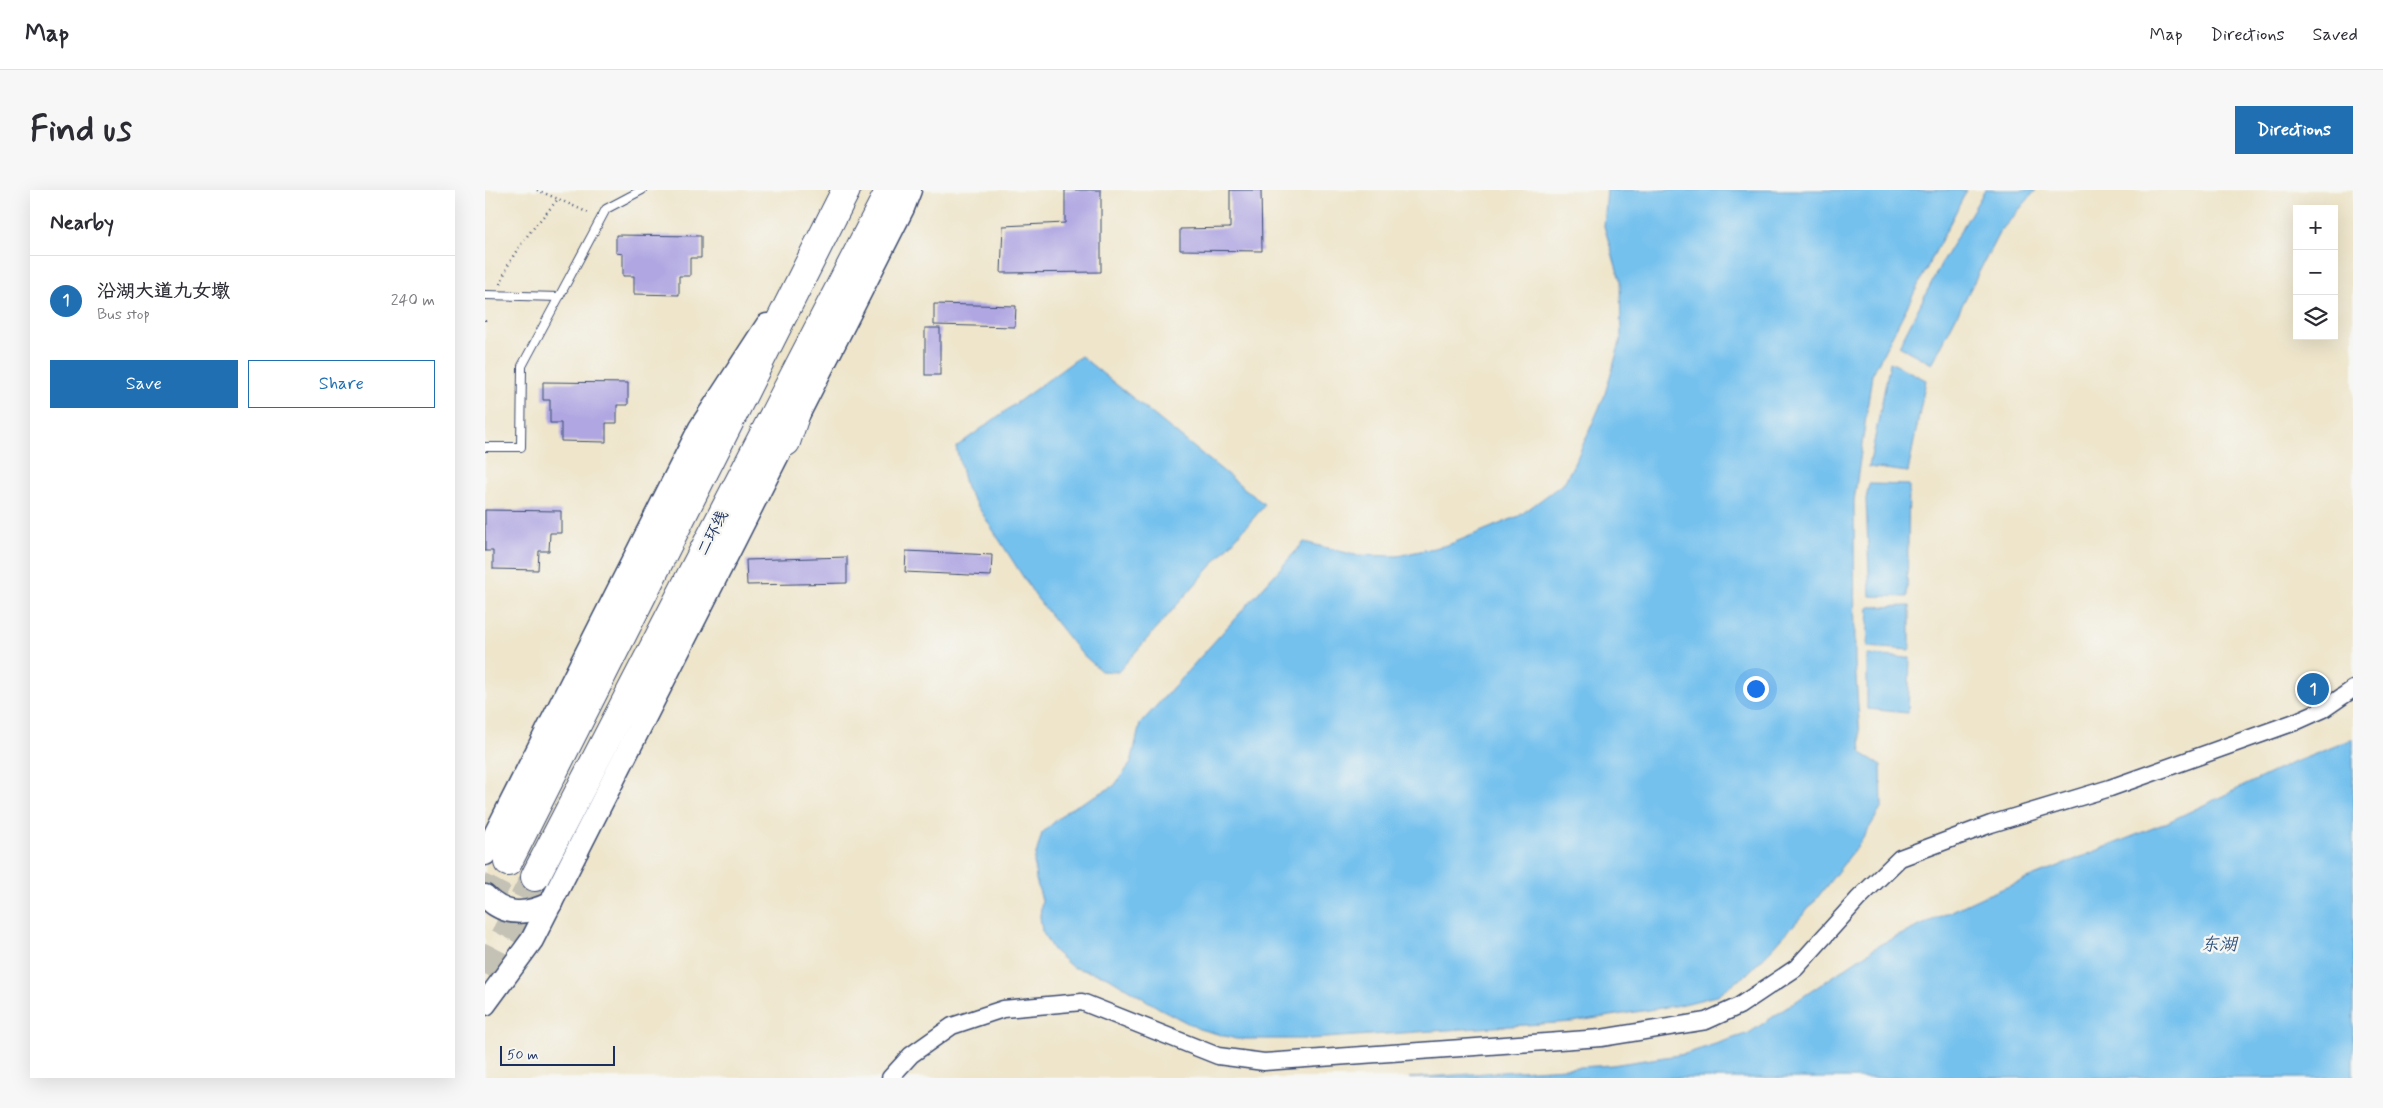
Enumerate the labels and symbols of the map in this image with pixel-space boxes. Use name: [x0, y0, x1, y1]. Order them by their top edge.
street label: 二环线: [693, 507, 733, 559]
pin: 1: [2297, 670, 2329, 708]
your location: [1743, 676, 1769, 702]
water label: 东湖: [2201, 933, 2239, 957]
scale bar: [500, 1043, 615, 1066]

